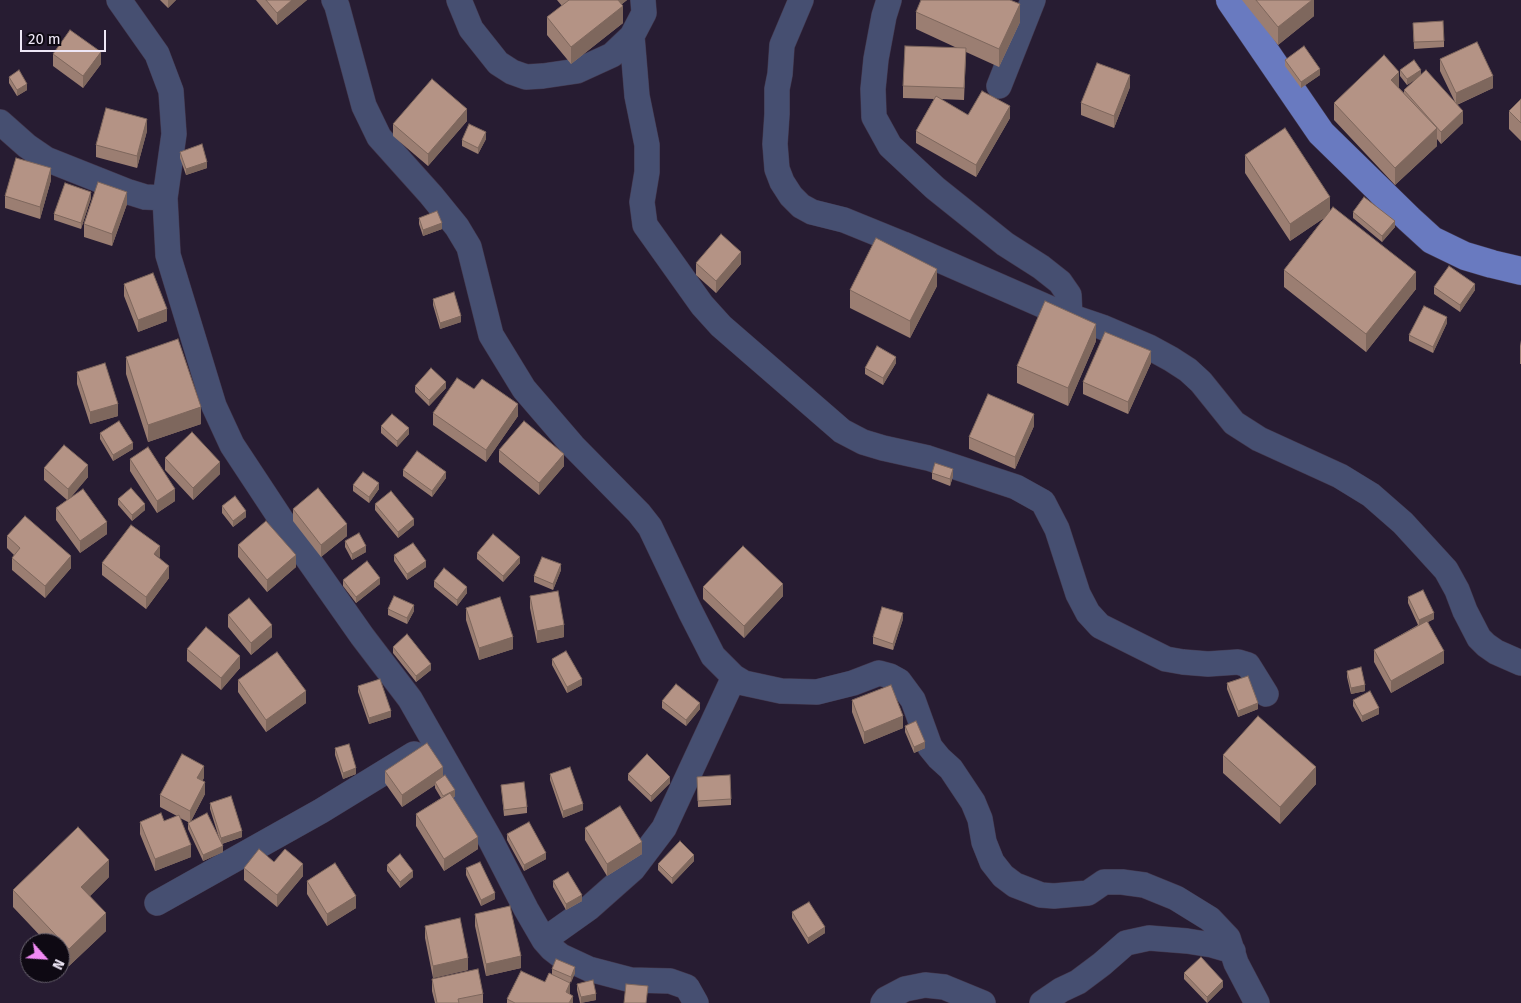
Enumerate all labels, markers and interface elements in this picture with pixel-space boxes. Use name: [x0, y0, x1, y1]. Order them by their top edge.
scale bar: [22, 20, 109, 52]
text: 20 m: [28, 30, 61, 48]
north arrow: [20, 933, 70, 983]
text: N: [48, 956, 68, 972]

